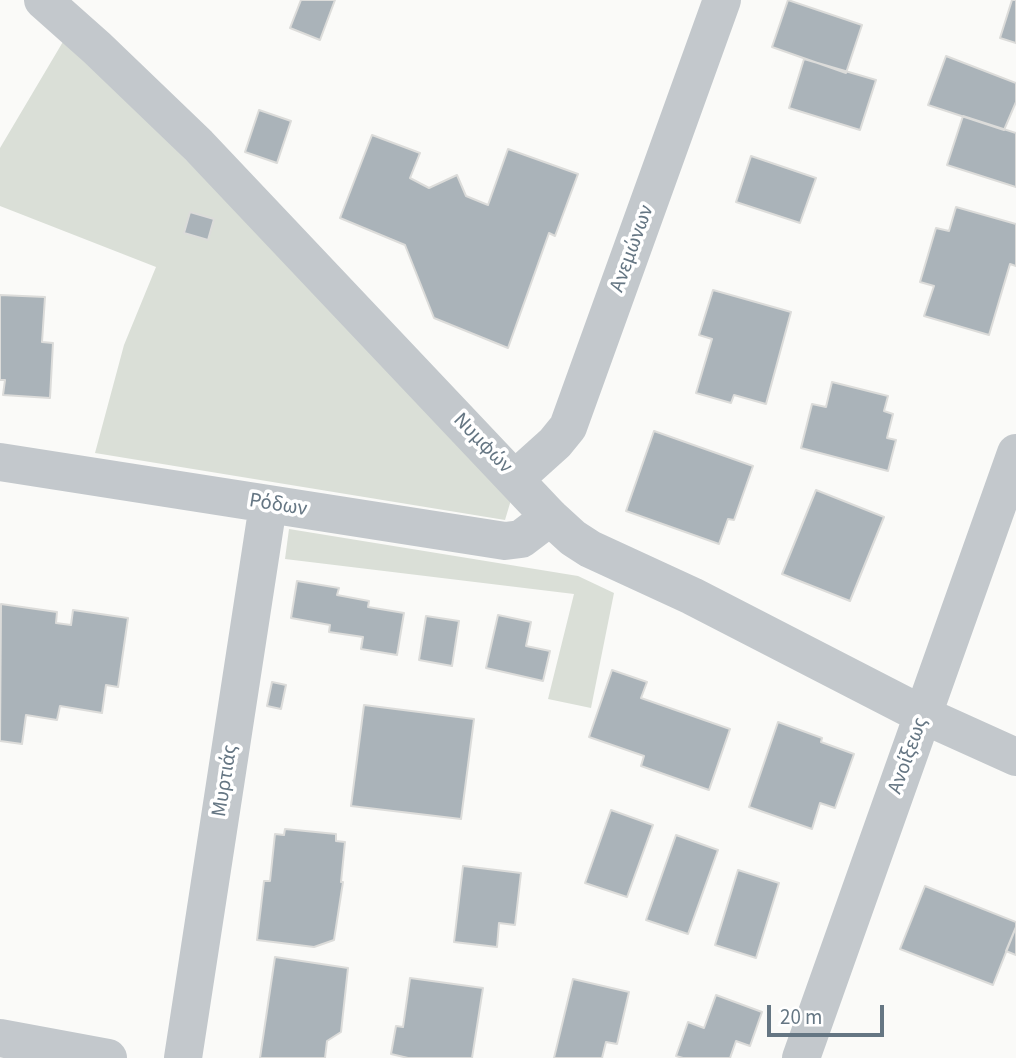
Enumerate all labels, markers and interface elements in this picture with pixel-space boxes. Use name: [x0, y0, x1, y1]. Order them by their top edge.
street label: Ανεμώνων: [606, 202, 660, 296]
street label: Νυμφών: [447, 408, 517, 480]
street label: Ρόδων: [247, 489, 309, 523]
street label: Ανοίξεως: [884, 714, 934, 798]
street label: Μυρτιάς: [208, 743, 244, 819]
scale bar: [771, 992, 888, 1036]
text: 20 m: [780, 1002, 822, 1032]

